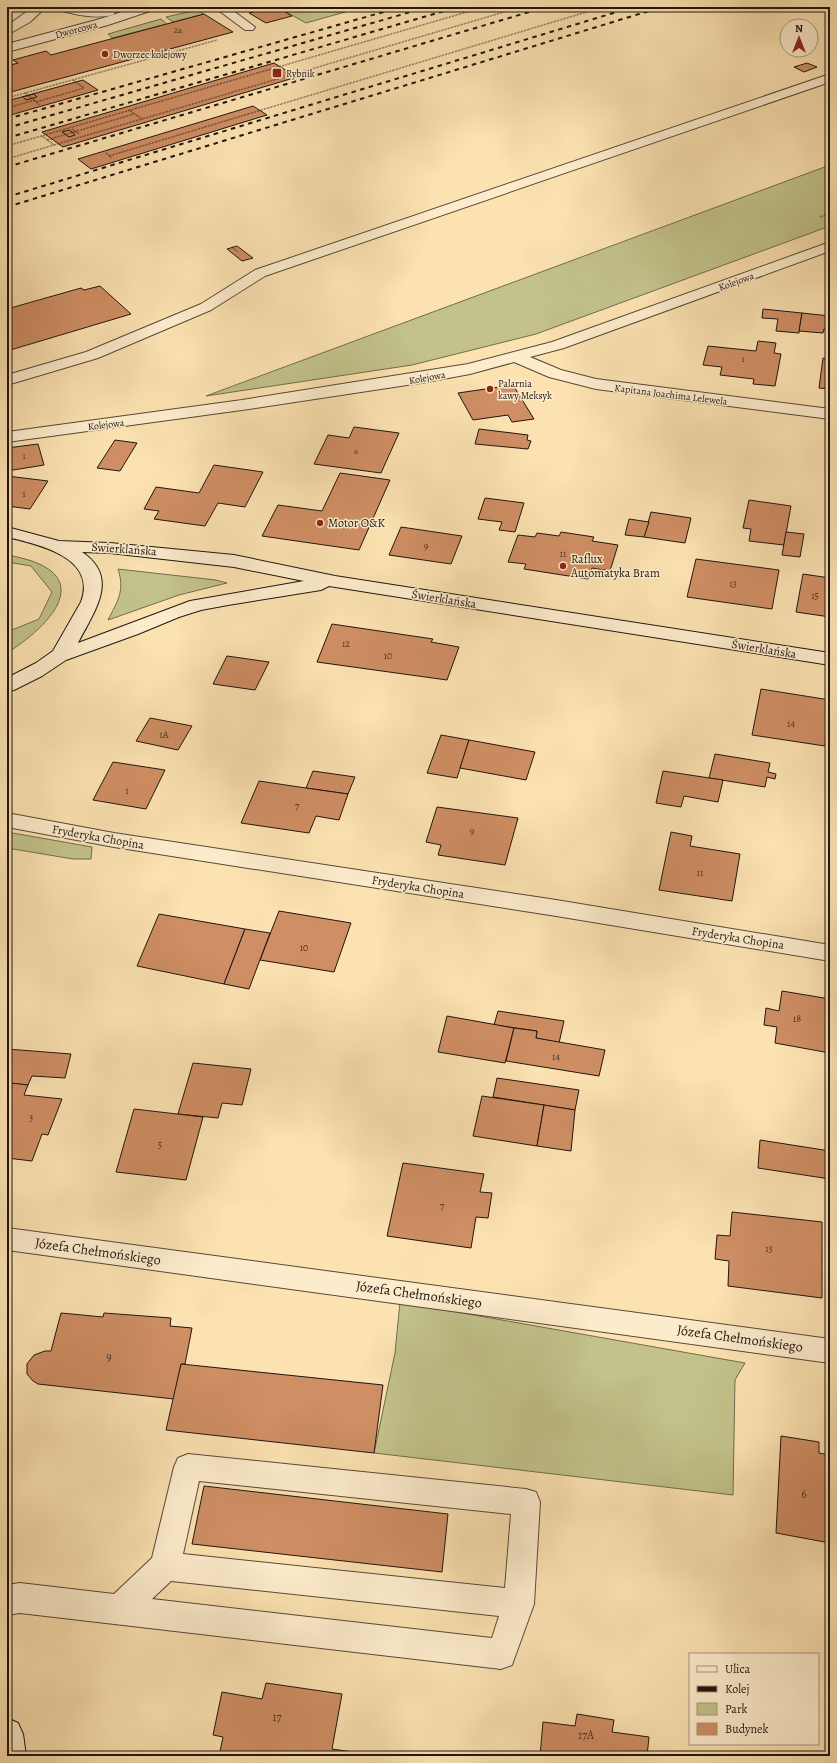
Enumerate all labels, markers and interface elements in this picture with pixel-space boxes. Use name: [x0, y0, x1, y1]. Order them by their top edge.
street label: Dworcowa: [54, 18, 99, 41]
north arrow: [779, 18, 819, 58]
text: N: [795, 21, 803, 36]
house number: 2a: [174, 24, 183, 36]
place label: Dworzec kolejowy: [113, 48, 187, 61]
marker: Dworzec kolejowy: [100, 49, 110, 59]
marker: Rybnik: [271, 67, 283, 79]
place label: Rybnik: [286, 67, 315, 80]
street label: Kolejowa: [717, 269, 756, 294]
house number: 1: [741, 353, 745, 365]
street label: Kolejowa: [408, 368, 447, 387]
place label: Palarnia kawy Meksyk: [498, 377, 552, 402]
street label: Kapitana Joachima Lelewela: [614, 381, 729, 409]
marker: Palarnia kawy Meksyk: [485, 384, 495, 394]
street label: Kolejowa: [87, 416, 125, 433]
house number: 6: [354, 445, 358, 457]
house number: 1: [22, 450, 26, 462]
house number: 1: [22, 487, 26, 500]
place label: Motor O&K: [328, 515, 386, 531]
marker: Motor O&K: [315, 518, 325, 528]
street label: Świerklańska: [91, 539, 158, 559]
house number: 9: [424, 539, 429, 552]
house number: 11: [560, 547, 567, 560]
place label: Raflux Automatyka Bram: [570, 551, 660, 581]
marker: Raflux Automatyka Bram: [558, 561, 568, 571]
house number: 13: [729, 577, 737, 590]
street label: Świerklańska: [410, 586, 478, 612]
house number: 15: [811, 589, 819, 602]
street label: Świerklańska: [730, 636, 798, 662]
house number: 12: [342, 637, 350, 650]
house number: 10: [384, 649, 392, 662]
house number: 14: [787, 717, 795, 730]
house number: 1A: [159, 728, 169, 741]
house number: 1: [125, 784, 129, 797]
house number: 7: [295, 799, 300, 812]
street label: Fryderyka Chopina: [51, 821, 146, 853]
house number: 9: [470, 824, 475, 837]
house number: 11: [697, 866, 704, 879]
street label: Fryderyka Chopina: [371, 872, 466, 902]
street label: Fryderyka Chopina: [691, 923, 786, 953]
house number: 10: [300, 941, 308, 954]
house number: 18: [793, 1012, 801, 1025]
house number: 14: [552, 1050, 560, 1063]
house number: 3: [29, 1111, 33, 1124]
house number: 5: [158, 1138, 162, 1151]
house number: 7: [440, 1199, 445, 1212]
street label: Józefa Chełmońskiego: [34, 1233, 162, 1270]
house number: 13: [765, 1242, 773, 1255]
street label: Józefa Chełmońskiego: [355, 1276, 483, 1313]
street label: Józefa Chełmońskiego: [676, 1320, 804, 1357]
house number: 9: [106, 1349, 112, 1365]
house number: 6: [801, 1486, 807, 1502]
legend: [689, 1653, 819, 1745]
text: Ulica: [725, 1661, 750, 1677]
text: Kolej: [725, 1681, 749, 1697]
text: Park: [725, 1701, 748, 1717]
house number: 17: [272, 1709, 283, 1725]
text: Budynek: [725, 1721, 768, 1737]
house number: 17A: [578, 1727, 595, 1743]

